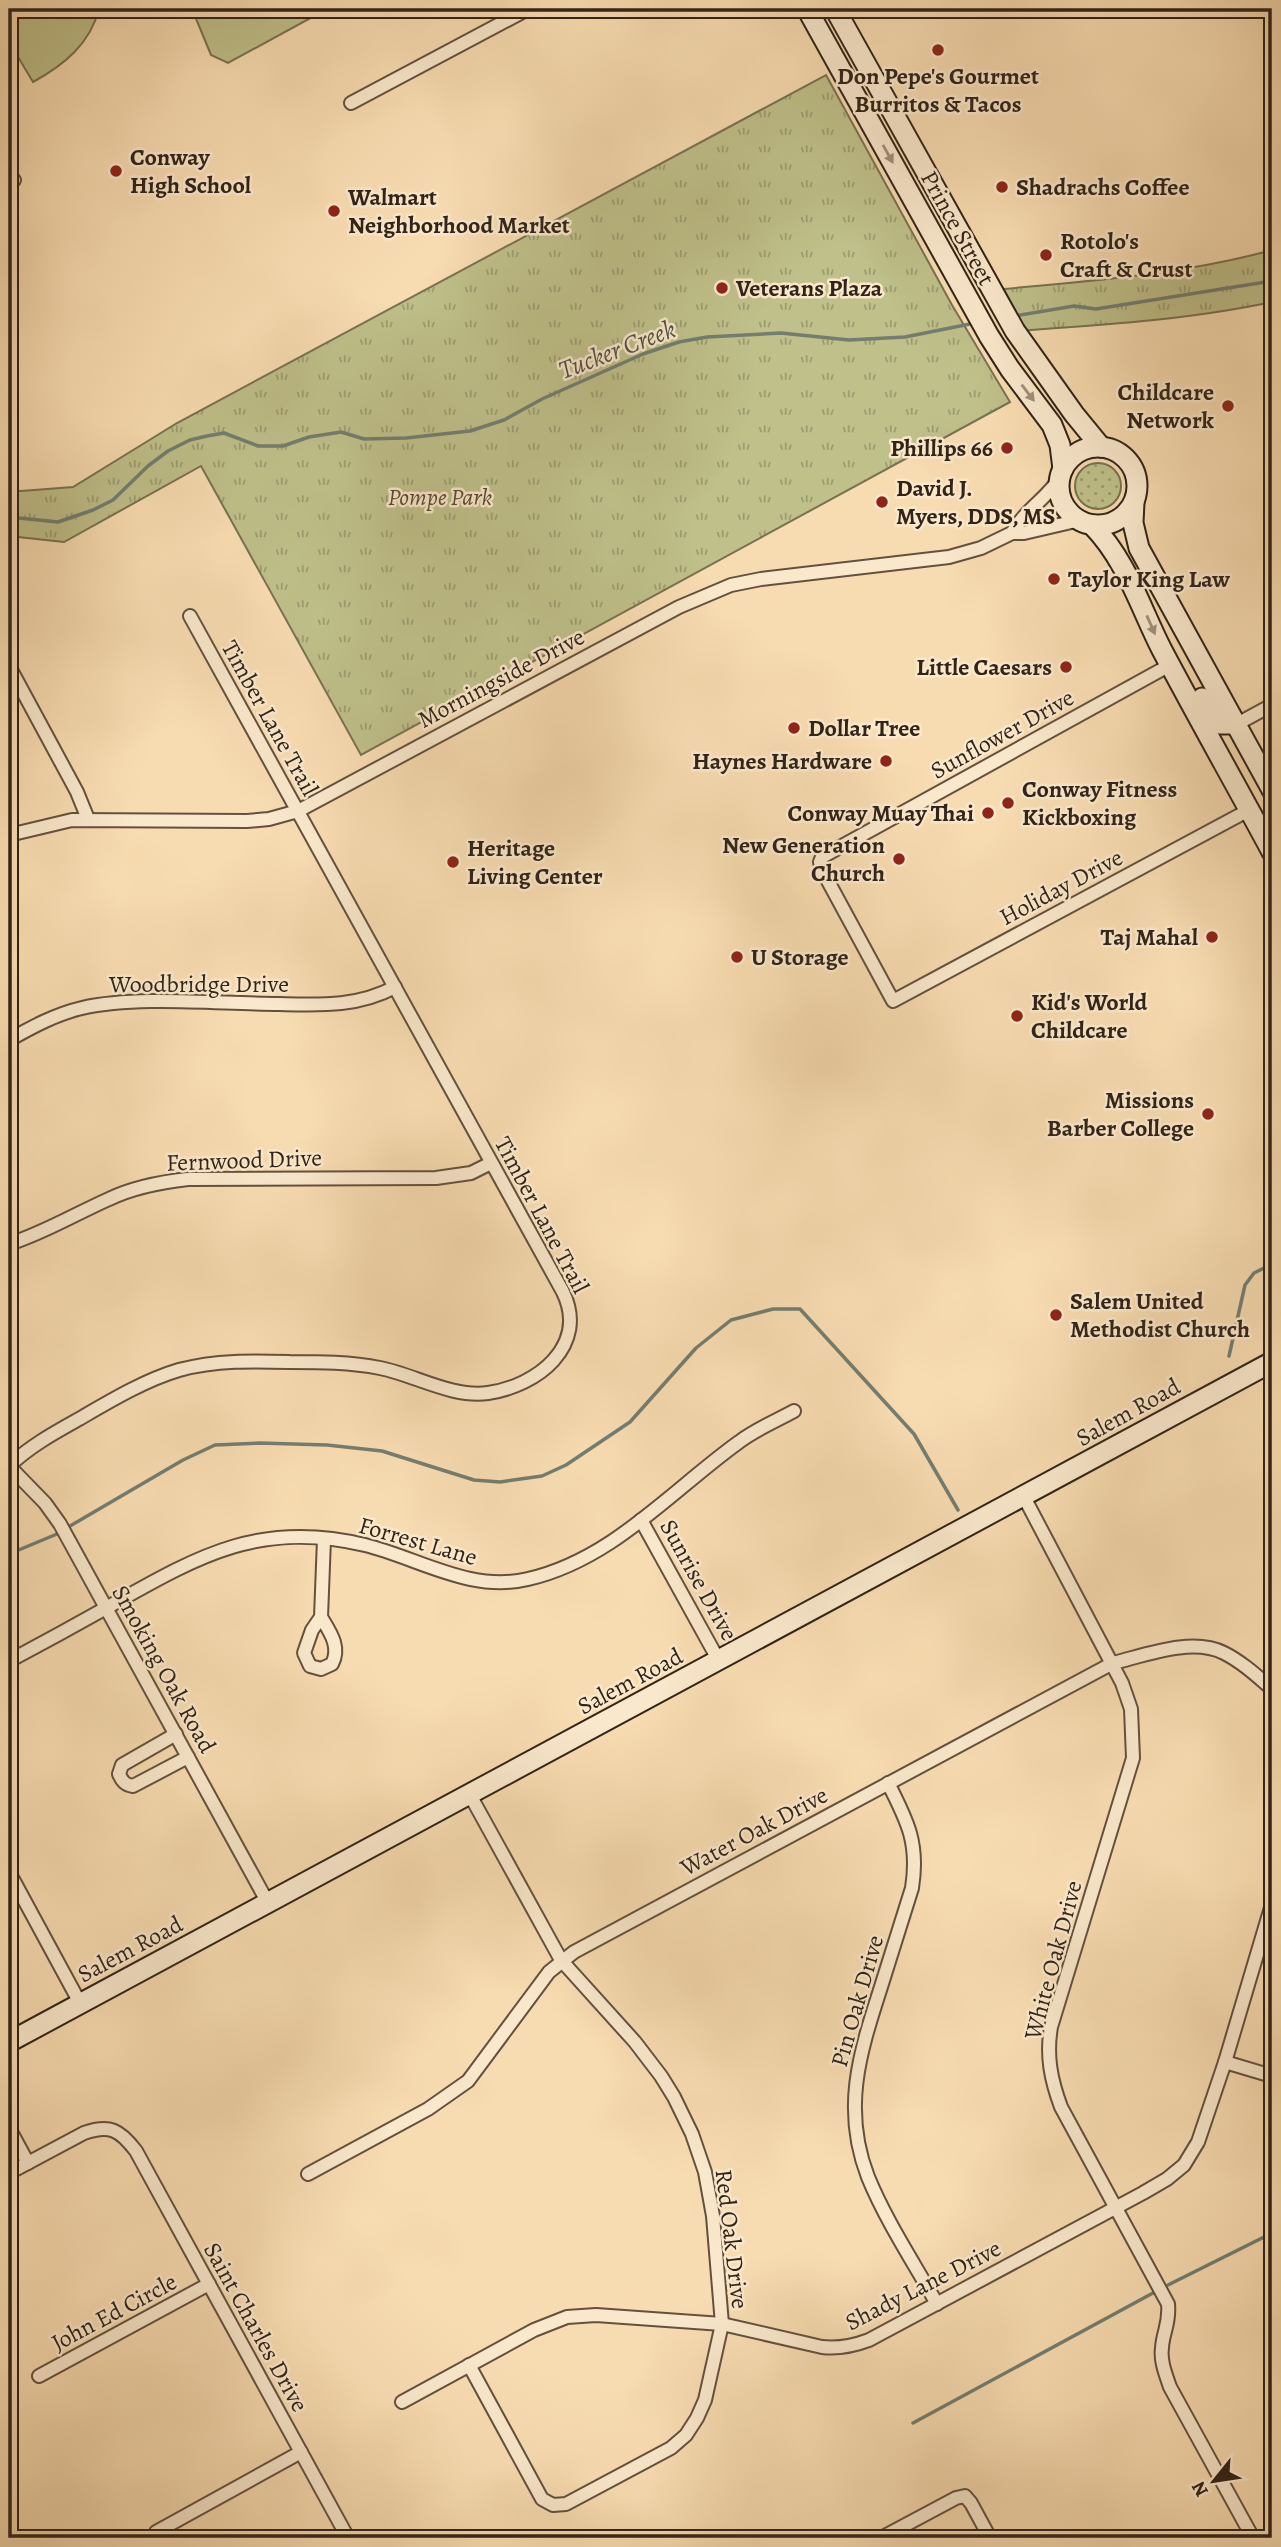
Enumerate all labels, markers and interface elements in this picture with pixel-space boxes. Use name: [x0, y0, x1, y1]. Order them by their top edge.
marker: Don Pepe's Gourmet Burritos & Tacos: [930, 42, 946, 58]
place label: Don Pepe's Gourmet Burritos & Tacos: [837, 60, 1039, 120]
place label: Conway High School: [130, 141, 252, 201]
one-way arrow: [882, 144, 894, 163]
marker: Conway High School: [108, 163, 124, 179]
street label: Prince Street: [913, 165, 1003, 291]
place label: Shadrachs Coffee: [1016, 171, 1190, 203]
marker: Shadrachs Coffee: [994, 179, 1010, 195]
place label: Walmart Neighborhood Market: [347, 181, 570, 241]
marker: Walmart Neighborhood Market: [326, 203, 342, 219]
place label: Rotolo's Craft & Crust: [1060, 225, 1192, 285]
marker: Rotolo's Craft & Crust: [1038, 247, 1054, 263]
place label: Veterans Plaza: [735, 272, 883, 304]
marker: Veterans Plaza: [714, 280, 730, 296]
water label: Tucker Creek: [554, 311, 681, 388]
place label: Childcare Network: [1117, 376, 1215, 436]
one-way arrow: [1021, 383, 1035, 402]
marker: Childcare Network: [1220, 398, 1236, 414]
place label: Phillips 66: [890, 432, 993, 464]
marker: Phillips 66: [999, 440, 1015, 456]
place label: David J. Myers, DDS, MS: [896, 472, 1056, 532]
park label: Pompe Park: [388, 481, 493, 513]
marker: David J. Myers, DDS, MS: [874, 494, 890, 510]
place label: Taylor King Law: [1068, 563, 1230, 595]
marker: Taylor King Law: [1046, 571, 1062, 587]
one-way arrow: [1145, 615, 1157, 635]
street label: Morningside Drive: [412, 620, 590, 736]
street label: Timber Lane Trail: [214, 635, 326, 802]
place label: Little Caesars: [916, 651, 1052, 683]
marker: Little Caesars: [1058, 659, 1074, 675]
street label: Sunflower Drive: [925, 681, 1079, 787]
place label: Dollar Tree: [808, 712, 920, 744]
marker: Dollar Tree: [786, 720, 802, 736]
place label: Haynes Hardware: [692, 745, 872, 777]
marker: Haynes Hardware: [878, 753, 894, 769]
place label: Conway Fitness Kickboxing: [1022, 773, 1177, 833]
marker: Conway Fitness Kickboxing: [1000, 795, 1016, 811]
place label: Conway Muay Thai: [787, 797, 974, 829]
marker: Conway Muay Thai: [980, 805, 996, 821]
place label: New Generation Church: [722, 829, 886, 889]
place label: Heritage Living Center: [467, 832, 603, 892]
street label: Holiday Drive: [994, 841, 1128, 933]
marker: New Generation Church: [891, 851, 907, 867]
marker: Heritage Living Center: [445, 854, 461, 870]
place label: Taj Mahal: [1100, 921, 1199, 953]
marker: Taj Mahal: [1204, 929, 1220, 945]
place label: U Storage: [751, 941, 849, 973]
marker: U Storage: [729, 949, 745, 965]
street label: Woodbridge Drive: [108, 968, 289, 1000]
place label: Kid's World Childcare: [1031, 986, 1148, 1046]
marker: Kid's World Childcare: [1009, 1008, 1025, 1024]
place label: Missions Barber College: [1047, 1084, 1194, 1144]
marker: Missions Barber College: [1200, 1106, 1216, 1122]
street label: Timber Lane Trail: [487, 1131, 597, 1299]
street label: Fernwood Drive: [166, 1141, 322, 1179]
place label: Salem United Methodist Church: [1070, 1285, 1250, 1345]
marker: Salem United Methodist Church: [1048, 1307, 1064, 1323]
street label: Salem Road: [1070, 1370, 1186, 1454]
street label: Forrest Lane: [355, 1509, 481, 1573]
street label: Sunrise Drive: [653, 1514, 745, 1646]
street label: Smoking Oak Road: [105, 1579, 223, 1759]
street label: Salem Road: [572, 1640, 688, 1722]
street label: Water Oak Drive: [674, 1779, 833, 1884]
street label: White Oak Drive: [1016, 1877, 1090, 2044]
street label: Salem Road: [72, 1908, 188, 1990]
street label: Pin Oak Drive: [823, 1931, 891, 2071]
street label: Red Oak Drive: [708, 2167, 756, 2311]
street label: Shady Lane Drive: [840, 2232, 1006, 2338]
street label: Saint Charles Drive: [196, 2237, 316, 2417]
street label: John Ed Circle: [46, 2266, 182, 2358]
north arrow: [1180, 2446, 1250, 2516]
text: N: [1185, 2476, 1215, 2501]

